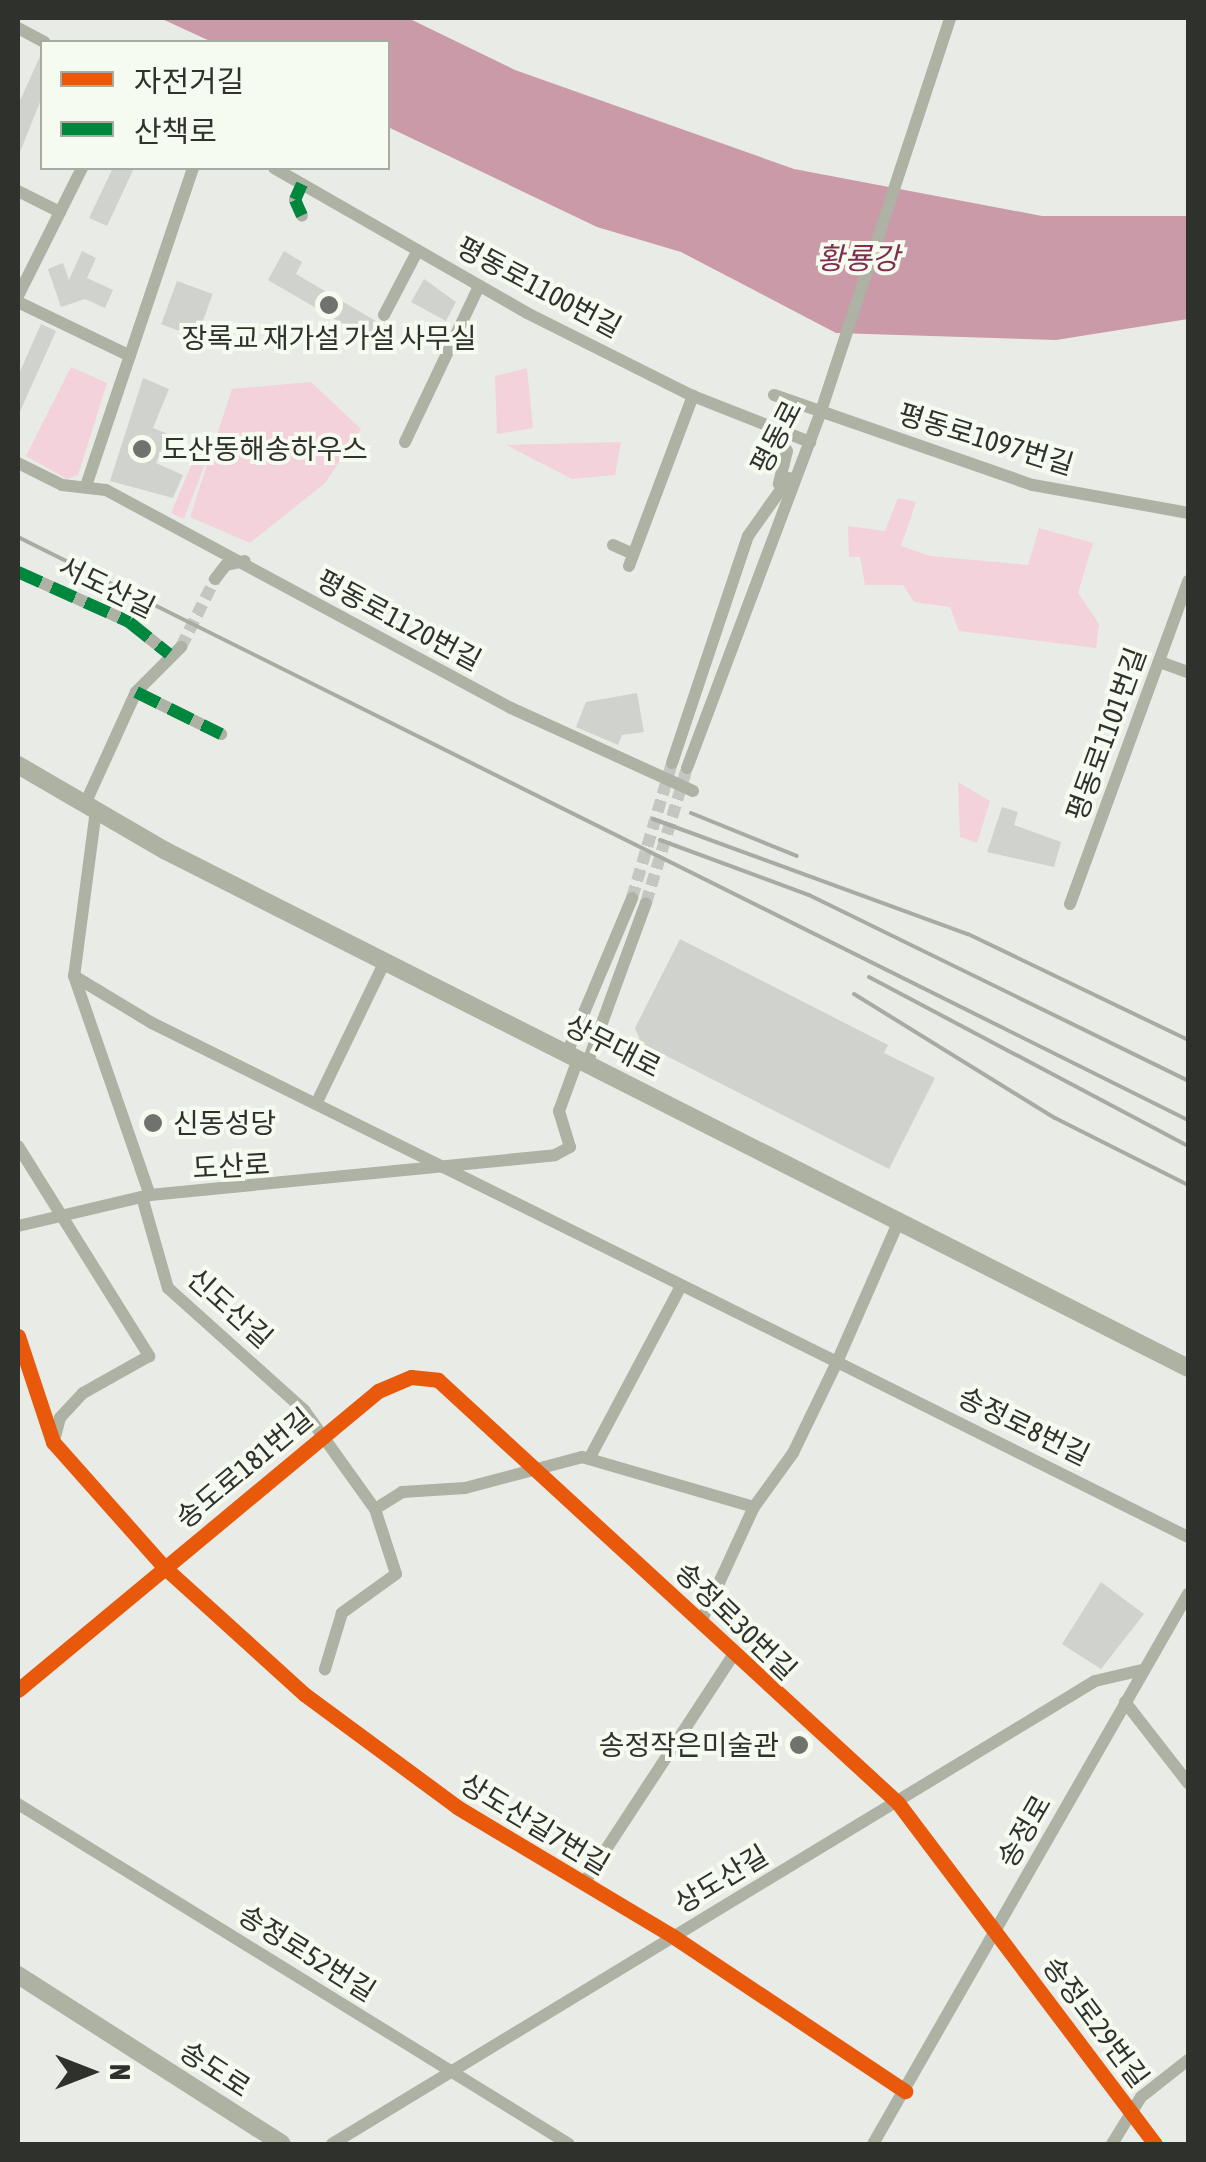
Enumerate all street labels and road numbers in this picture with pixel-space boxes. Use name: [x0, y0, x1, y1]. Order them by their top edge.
street label: 평동로1100번길: [451, 230, 627, 344]
street label: 평동로: [743, 395, 809, 479]
street label: 평동로1097번길: [894, 396, 1078, 482]
street label: 서도산길: [53, 549, 161, 625]
street label: 평동로1120번길: [311, 563, 487, 677]
street label: 평동로1101번길: [1059, 643, 1153, 825]
street label: 상무대로: [559, 1008, 667, 1084]
street label: 도산로: [192, 1147, 270, 1185]
street label: 신도산길: [180, 1261, 280, 1355]
street label: 송정로8번길: [953, 1380, 1095, 1472]
street label: 송도로181번길: [169, 1401, 319, 1535]
street label: 송정로30번길: [669, 1555, 803, 1687]
street label: 상도산길7번길: [454, 1766, 616, 1882]
street label: 송정로: [990, 1789, 1058, 1873]
street label: 상도산길: [668, 1838, 774, 1920]
street label: 송정로52번길: [232, 1898, 382, 2008]
street label: 송정로29번길: [1036, 1950, 1156, 2094]
street label: 송도로: [173, 2034, 257, 2104]

